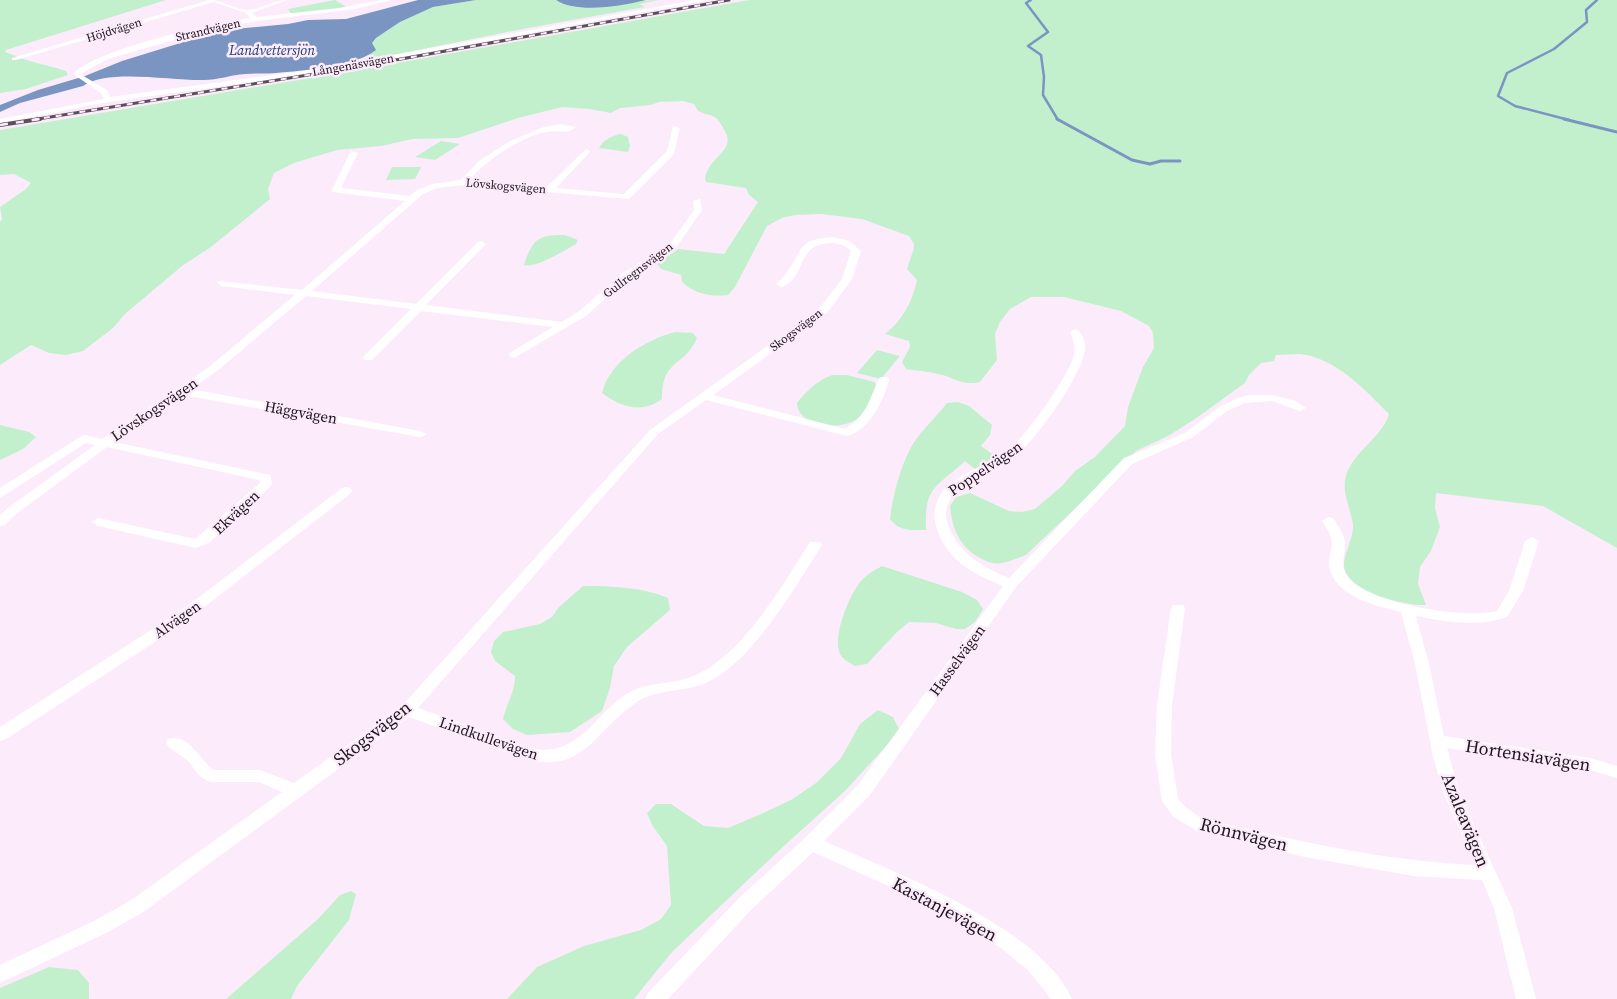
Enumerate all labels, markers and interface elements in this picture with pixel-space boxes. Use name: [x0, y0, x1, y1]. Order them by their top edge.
street label: Höjdvägen: [84, 14, 144, 46]
street label: Strandvägen: [174, 15, 242, 45]
water label: Landvettersjön: [228, 40, 315, 60]
street label: Långenäsvägen: [311, 50, 395, 80]
street label: Lövskogsvägen: [465, 175, 547, 197]
street label: Gullregnsvägen: [600, 238, 676, 302]
street label: Skogsvägen: [767, 305, 825, 355]
street label: Lövskogsvägen: [106, 372, 202, 446]
street label: Häggvägen: [263, 395, 339, 429]
street label: Poppelvägen: [944, 436, 1026, 500]
street label: Ekvägen: [208, 485, 264, 539]
street label: Alvägen: [149, 595, 205, 643]
street label: Hasselvägen: [924, 620, 990, 700]
street label: Skogsvägen: [328, 695, 416, 771]
street label: Lindkullevägen: [437, 711, 541, 765]
street label: Hortensiavägen: [1464, 733, 1593, 777]
street label: Azaleavägen: [1436, 769, 1496, 871]
street label: Rönnvägen: [1197, 811, 1291, 857]
street label: Kastanjevägen: [888, 871, 1002, 947]

